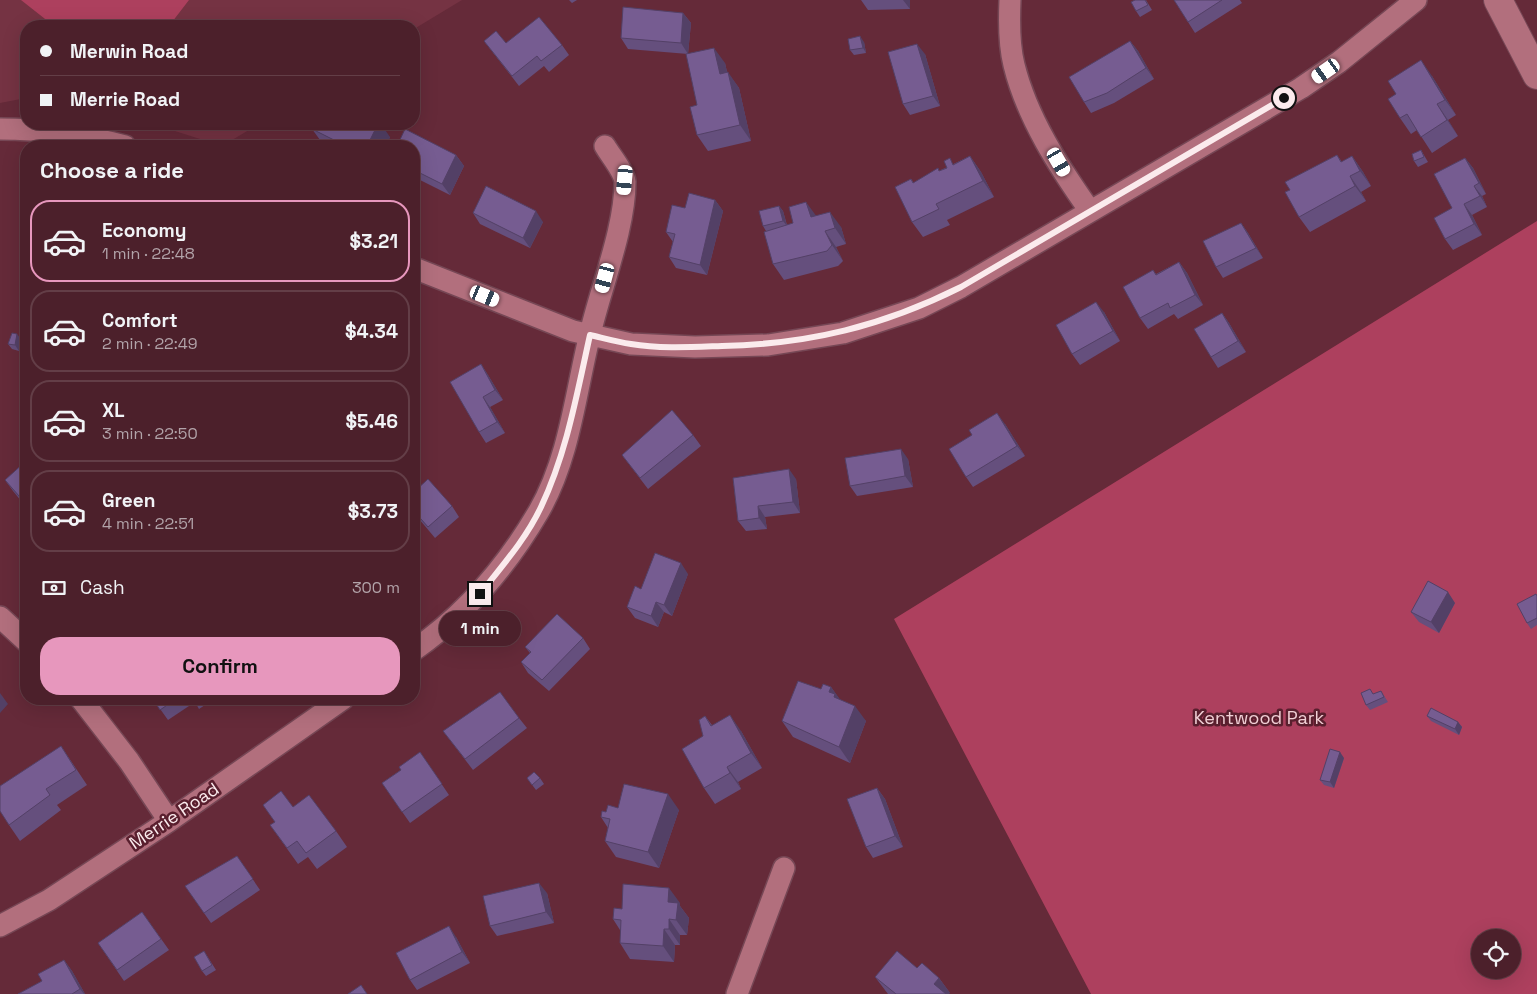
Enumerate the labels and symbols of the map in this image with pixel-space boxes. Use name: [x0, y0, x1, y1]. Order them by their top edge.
car: [1309, 56, 1342, 86]
route start: [1273, 87, 1295, 109]
car: [1045, 145, 1072, 179]
car: [616, 164, 633, 196]
car: [593, 262, 616, 294]
car: [468, 283, 501, 309]
route end: [469, 583, 491, 605]
callout: 1 min: [439, 612, 521, 646]
park label: Kentwood Park: [1194, 706, 1325, 729]
street label: Merrie Road: [124, 777, 223, 854]

